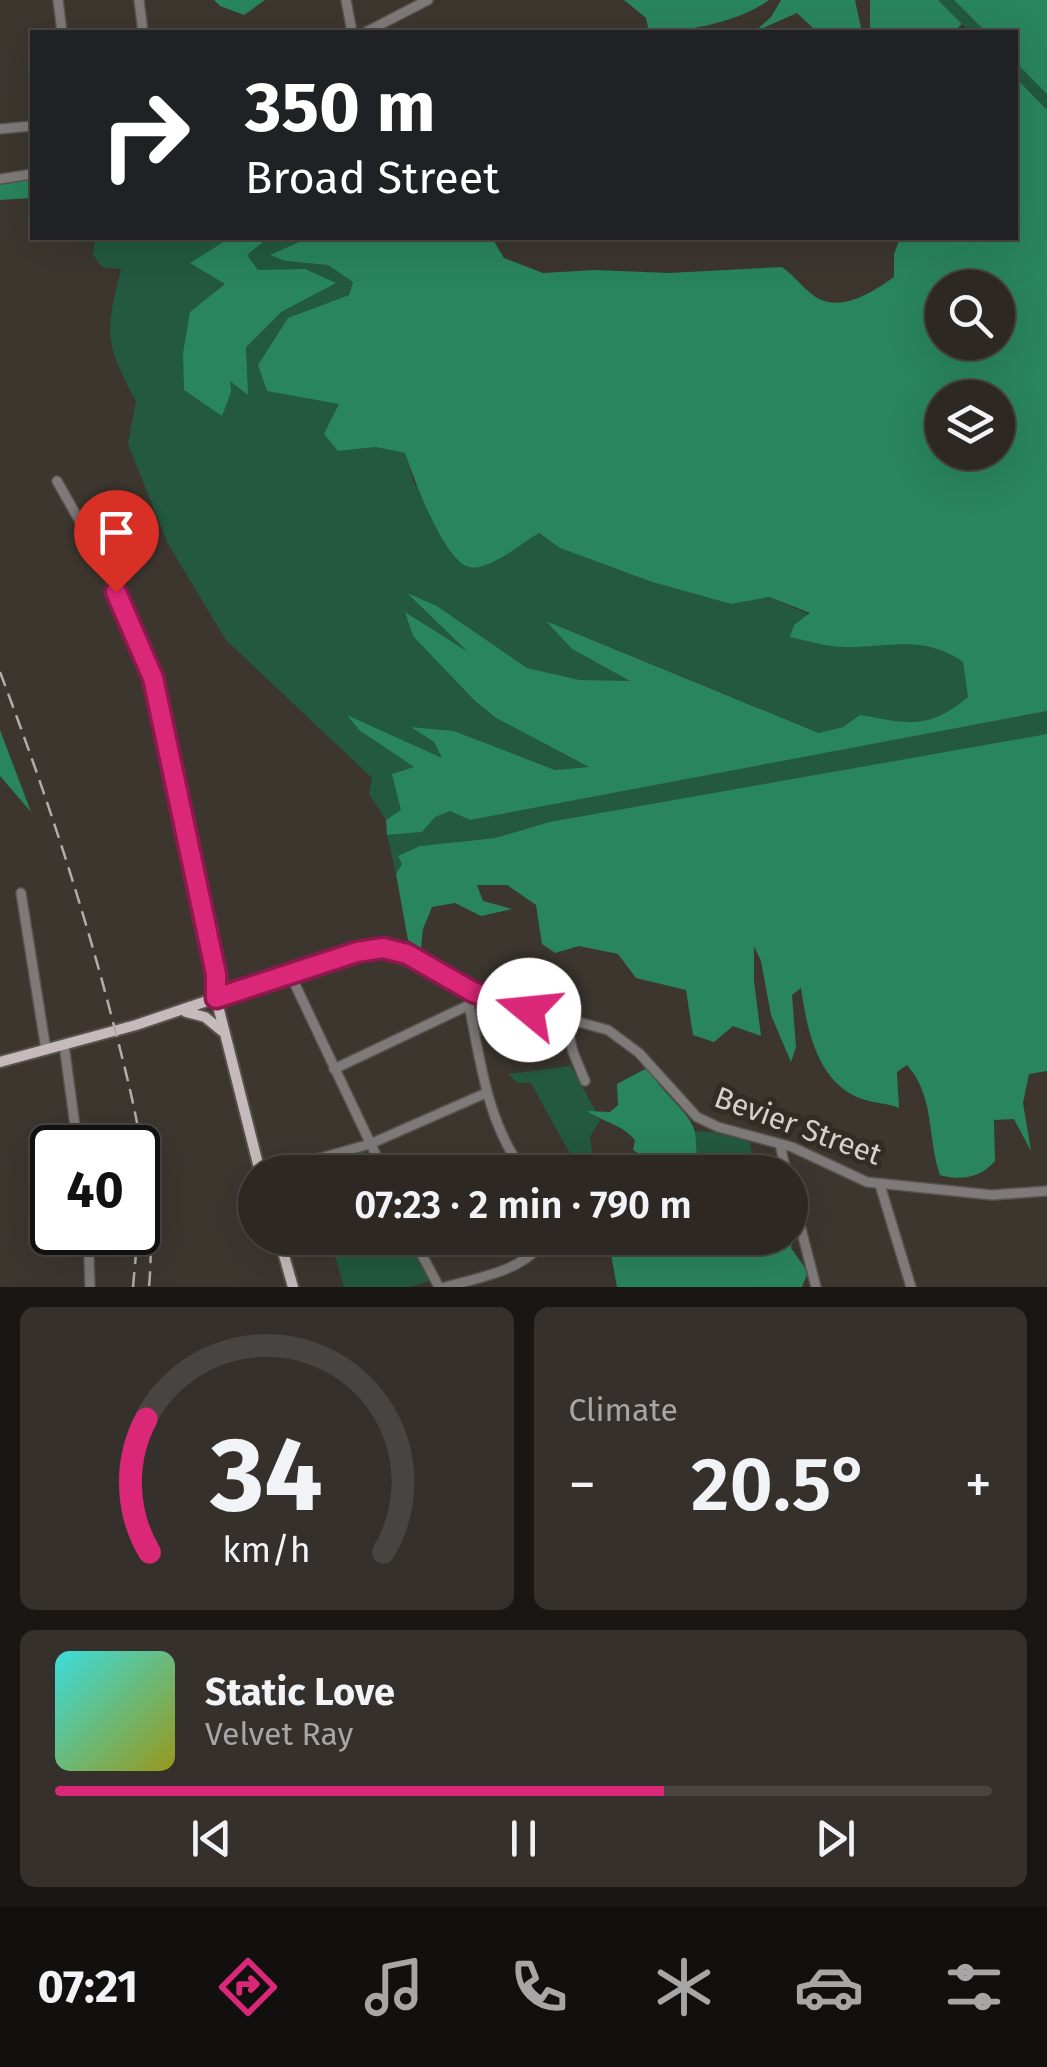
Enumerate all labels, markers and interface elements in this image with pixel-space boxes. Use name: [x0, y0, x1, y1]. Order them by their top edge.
text: 350 m: [245, 66, 436, 150]
icon: right: [80, 70, 210, 200]
text: Broad Street: [245, 151, 500, 205]
map controls: [925, 270, 1015, 470]
button: search: [925, 270, 1015, 360]
button: layers: [925, 380, 1015, 470]
pin: [74, 490, 159, 593]
icon: arrive: [89, 505, 144, 560]
position arrow: [477, 958, 581, 1062]
street label: Bevier Street: [710, 1079, 887, 1173]
speed limit sign: 40: [30, 1125, 160, 1255]
text: 07:23 · 2 min · 790 m: [354, 1182, 692, 1228]
text: Climate: [569, 1391, 678, 1429]
text: 34: [209, 1413, 323, 1538]
text: 20.5°: [691, 1440, 870, 1530]
text: −: [569, 1452, 596, 1518]
text: +: [965, 1452, 992, 1518]
text: km/h: [223, 1529, 311, 1571]
text: Static Love: [205, 1669, 395, 1715]
text: Velvet Ray: [205, 1715, 353, 1753]
icon: previous: [184, 1811, 239, 1866]
icon: pause: [496, 1811, 551, 1866]
icon: next: [808, 1811, 863, 1866]
icon: directions: [213, 1952, 283, 2022]
icon: music: [359, 1952, 429, 2022]
icon: phone: [504, 1952, 574, 2022]
icon: climate: [649, 1952, 719, 2022]
icon: car: [794, 1952, 864, 2022]
icon: filters: [939, 1952, 1009, 2022]
text: 07:21: [38, 1960, 138, 2014]

